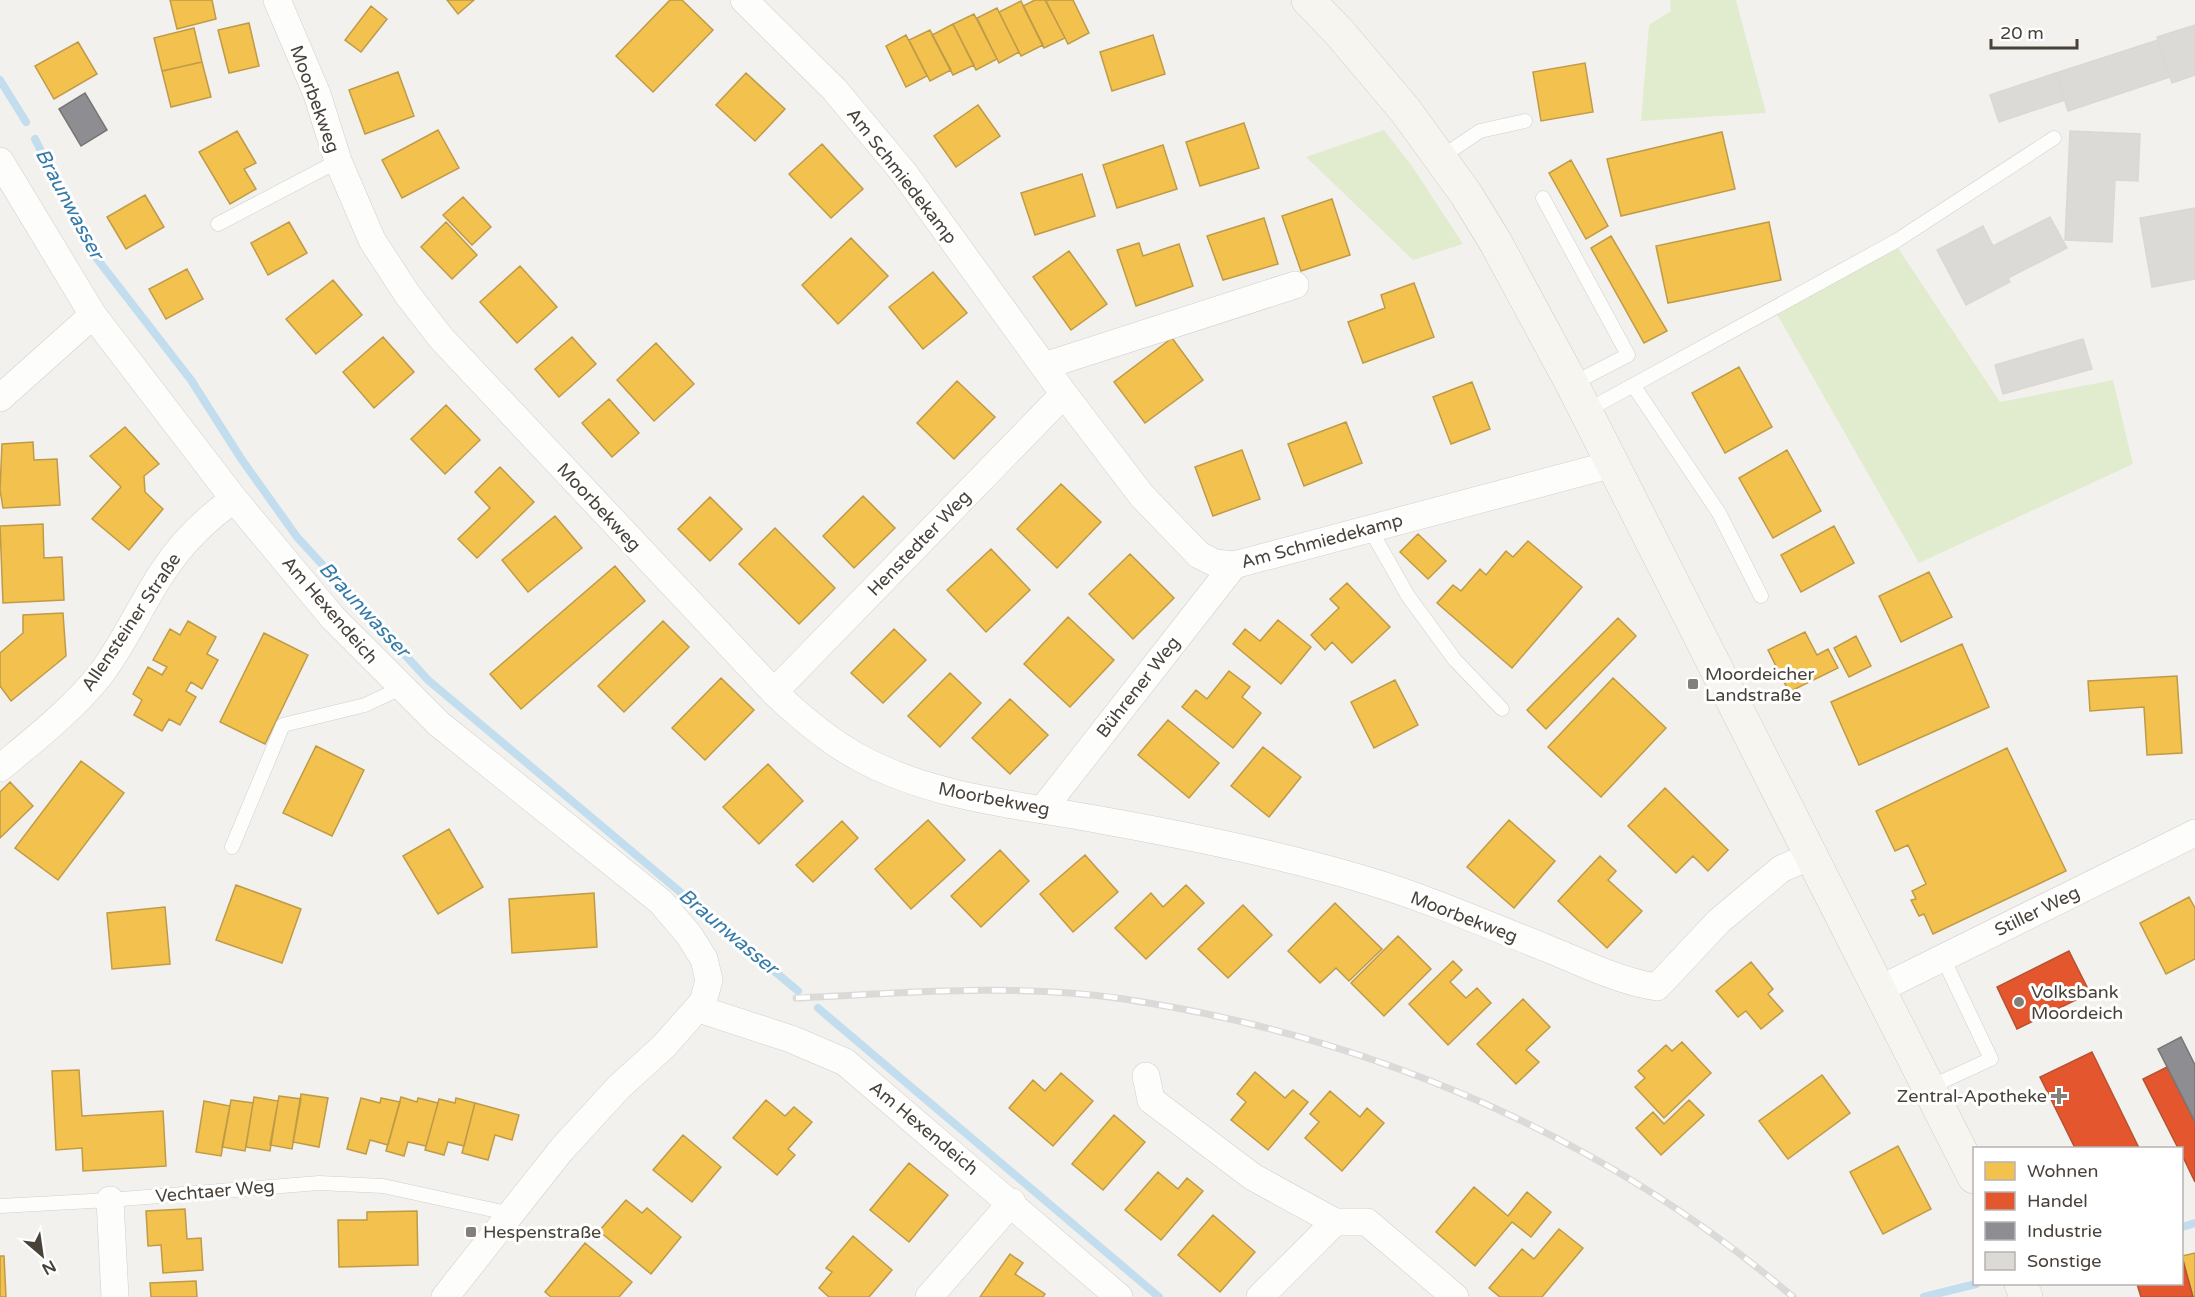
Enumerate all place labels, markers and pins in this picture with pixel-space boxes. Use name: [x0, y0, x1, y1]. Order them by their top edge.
place label: Moordeicher Landstraße: [1705, 663, 1814, 706]
marker: Moordeicher Landstraße: [1686, 677, 1700, 691]
place label: Volksbank Moordeich: [2031, 981, 2123, 1024]
marker: Volksbank Moordeich: [2012, 995, 2026, 1009]
place label: Zentral-Apotheke: [1897, 1085, 2047, 1107]
marker: Zentral-Apotheke: [2052, 1089, 2066, 1103]
place label: Hespenstraße: [483, 1221, 601, 1243]
marker: Hespenstraße: [464, 1225, 478, 1239]

